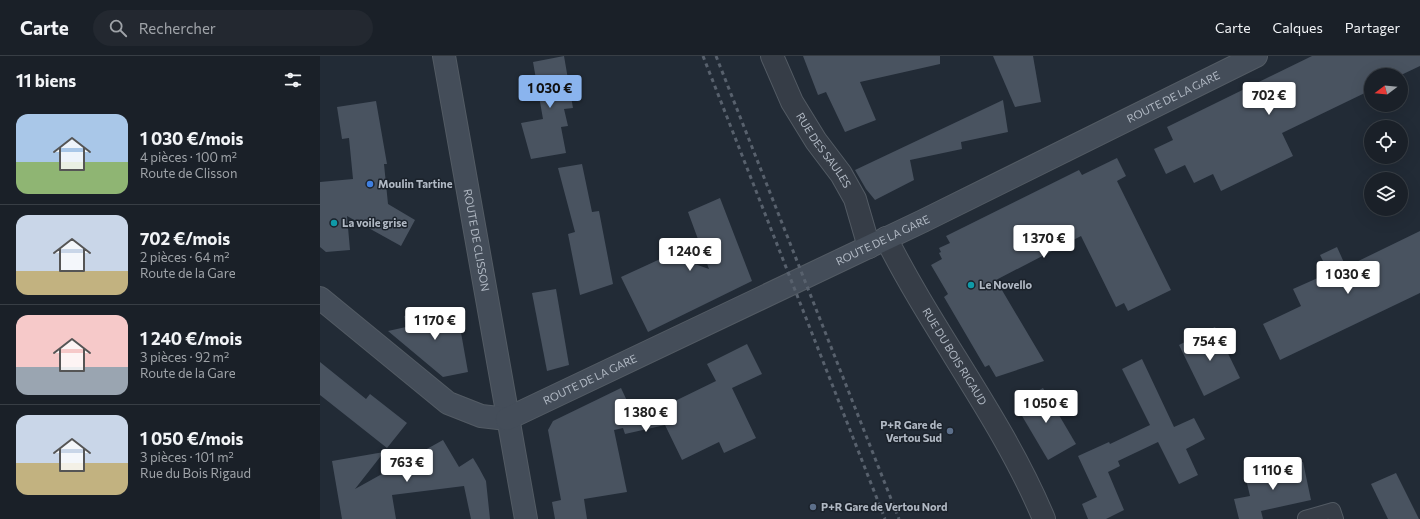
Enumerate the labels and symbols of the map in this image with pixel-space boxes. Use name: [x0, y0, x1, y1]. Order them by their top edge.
street label: ROUTE DE LA GARE: [1124, 68, 1222, 125]
north arrow: [1364, 68, 1408, 112]
pin: 1 030 €: [513, 75, 587, 109]
pin: 702 €: [1241, 82, 1297, 116]
street label: RUE DES SAULES: [794, 110, 854, 190]
place label: Moulin Tartine: [378, 177, 453, 190]
marker: Moulin Tartine: [365, 179, 375, 189]
street label: ROUTE DE CLISSON: [462, 188, 493, 292]
street label: ROUTE DE LA GARE: [833, 212, 931, 268]
place label: La voile grise: [342, 216, 407, 229]
marker: La voile grise: [329, 218, 339, 228]
pin: 1 370 €: [1007, 225, 1081, 259]
pin: 1 240 €: [653, 238, 727, 272]
pin: 1 030 €: [1311, 261, 1385, 295]
place label: Le Novello: [979, 278, 1032, 291]
marker: Le Novello: [966, 280, 976, 290]
street label: RUE DU BOIS RIGAUD: [920, 305, 990, 407]
pin: 1 170 €: [398, 307, 472, 341]
pin: 754 €: [1182, 328, 1238, 362]
street label: ROUTE DE LA GARE: [541, 351, 639, 407]
pin: 1 050 €: [1009, 390, 1083, 424]
pin: 1 380 €: [609, 399, 683, 433]
place label: P+R Gare de Vertou Sud: [880, 418, 942, 444]
marker: P+R Gare de Vertou Sud: [945, 426, 955, 436]
pin: 763 €: [379, 449, 435, 483]
pin: 1 110 €: [1236, 457, 1310, 491]
place label: P+R Gare de Vertou Nord: [821, 500, 947, 513]
marker: P+R Gare de Vertou Nord: [808, 502, 818, 512]

